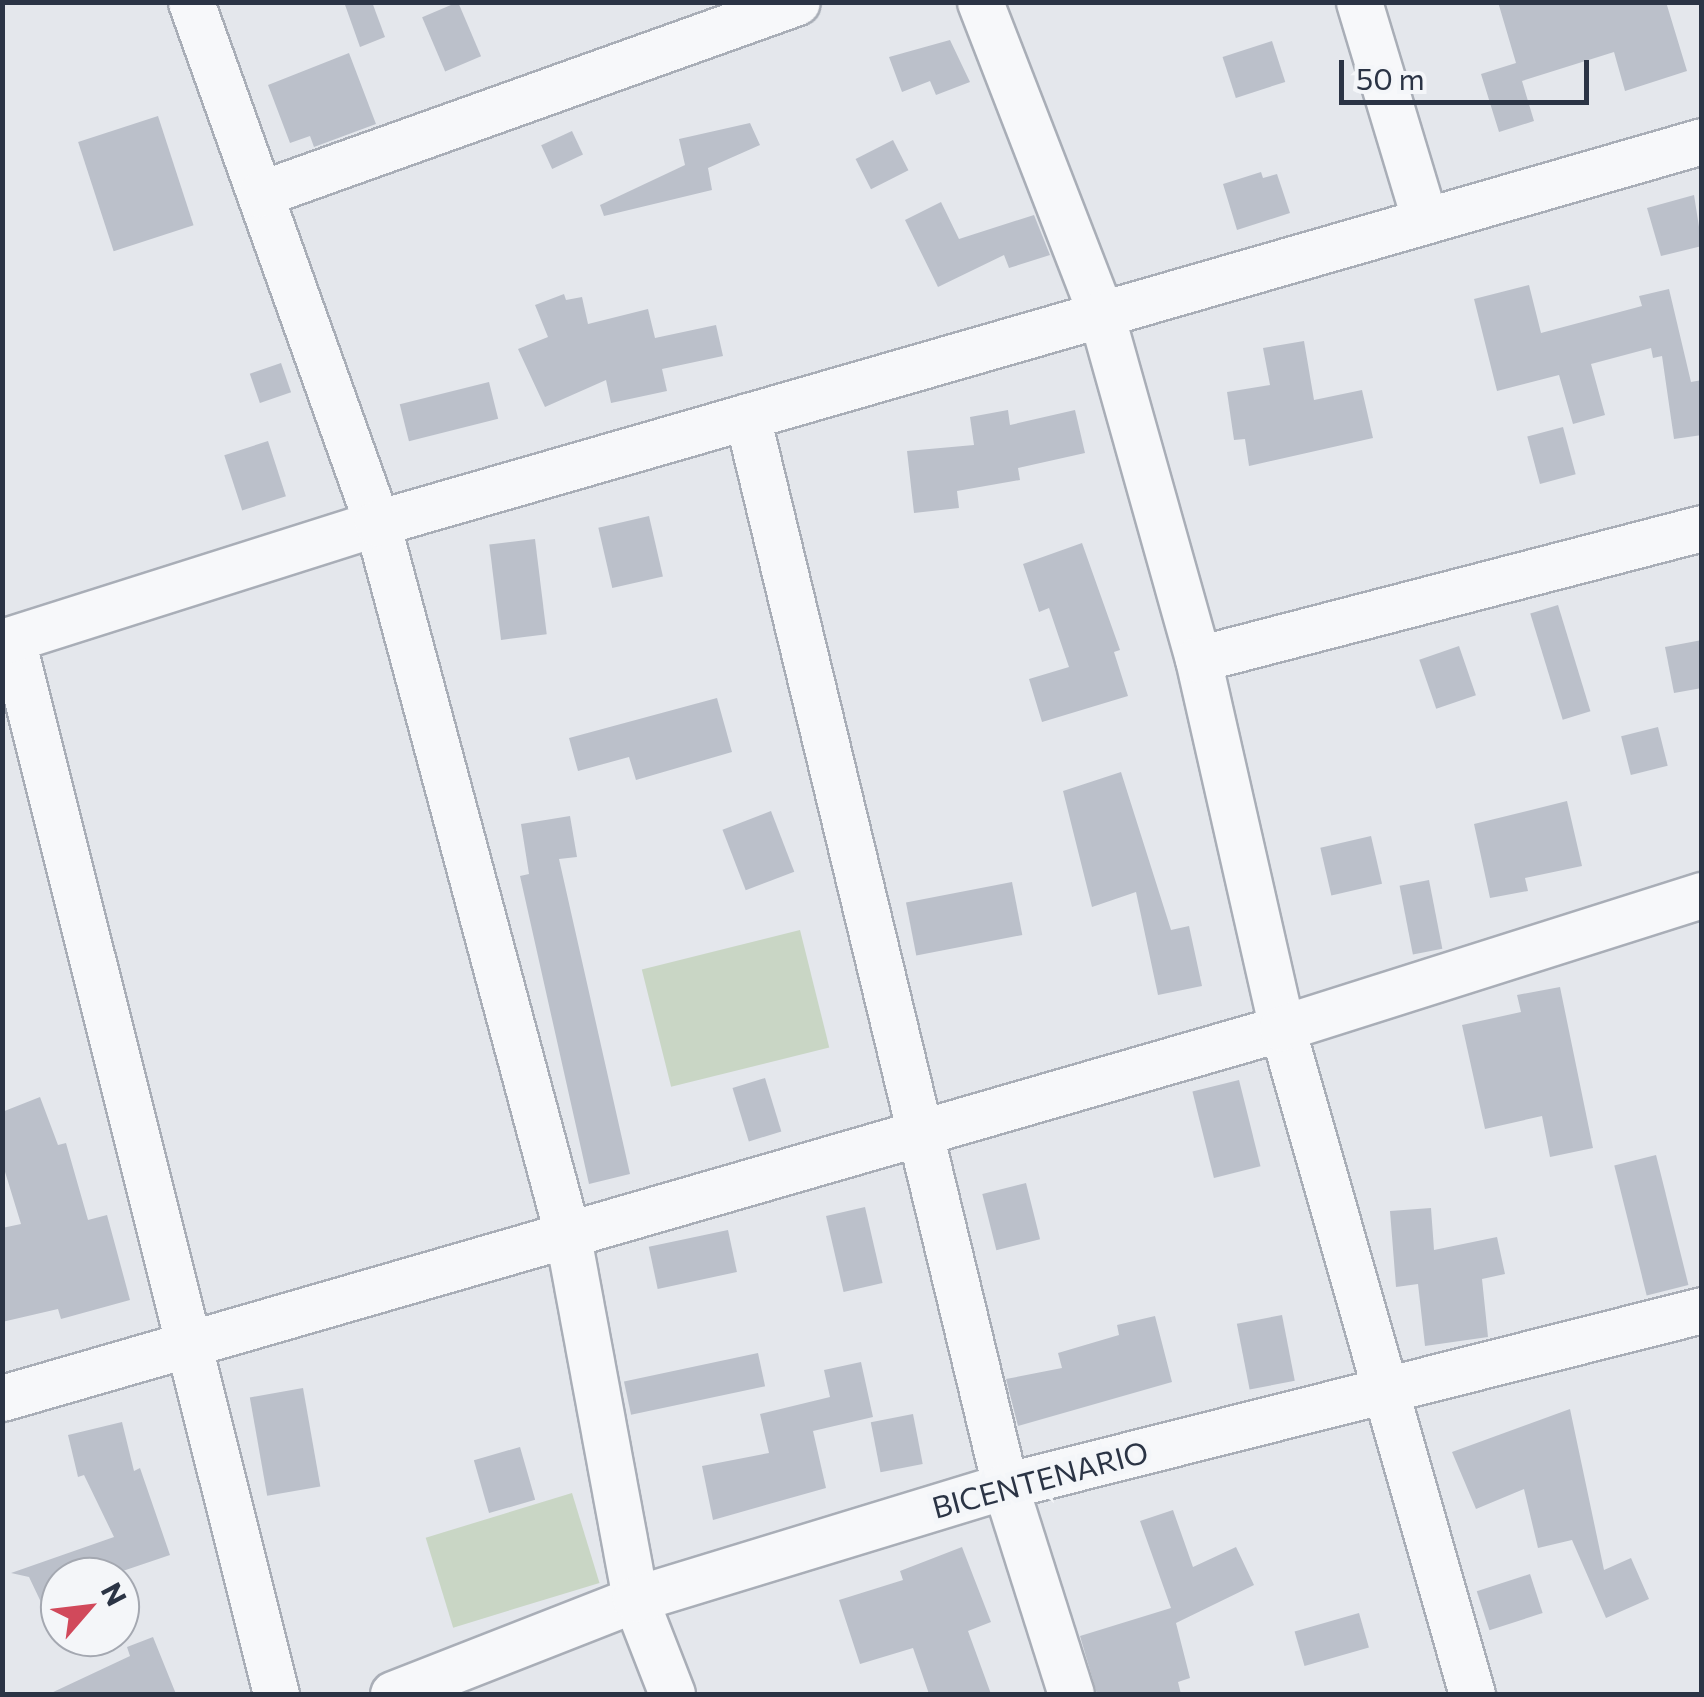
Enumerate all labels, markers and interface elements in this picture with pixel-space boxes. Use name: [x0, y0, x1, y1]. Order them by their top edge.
scale bar: [1344, 40, 1594, 102]
text: 50 m: [1356, 59, 1425, 96]
street label: BICENTENARIO: [928, 1433, 1152, 1525]
north arrow: [40, 1557, 140, 1657]
text: N: [95, 1577, 135, 1611]

